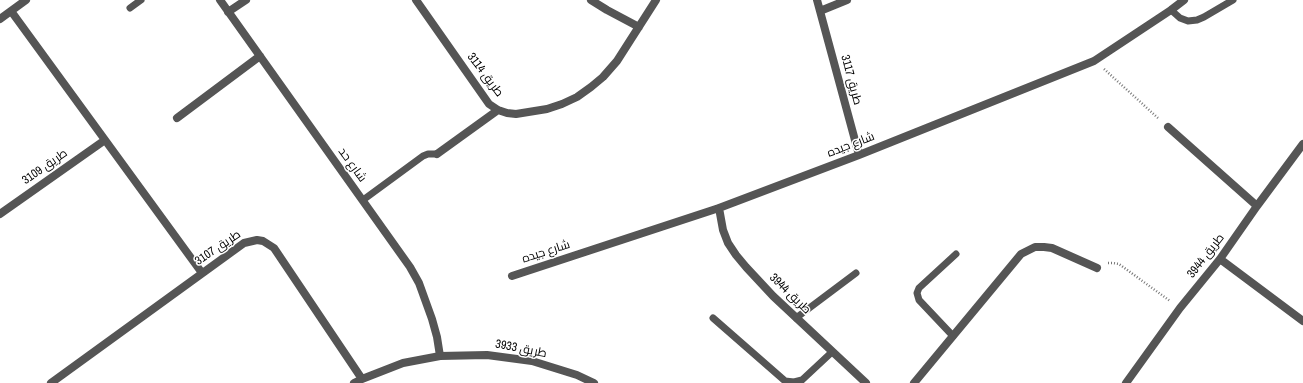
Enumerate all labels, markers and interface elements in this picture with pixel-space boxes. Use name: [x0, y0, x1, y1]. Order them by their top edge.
street label: طريق 3114: [464, 50, 506, 100]
street label: طريق 3117: [837, 53, 865, 107]
street label: شارع جيده: [825, 129, 877, 161]
street label: شارع حد: [335, 145, 369, 185]
street label: طريق 3109: [20, 146, 70, 188]
street label: طريق 3107: [192, 227, 244, 269]
street label: طريق 3944: [1184, 231, 1228, 281]
street label: شارع جيده: [520, 237, 572, 267]
street label: طريق 3944: [766, 271, 814, 317]
street label: طريق 3933: [494, 337, 548, 361]

